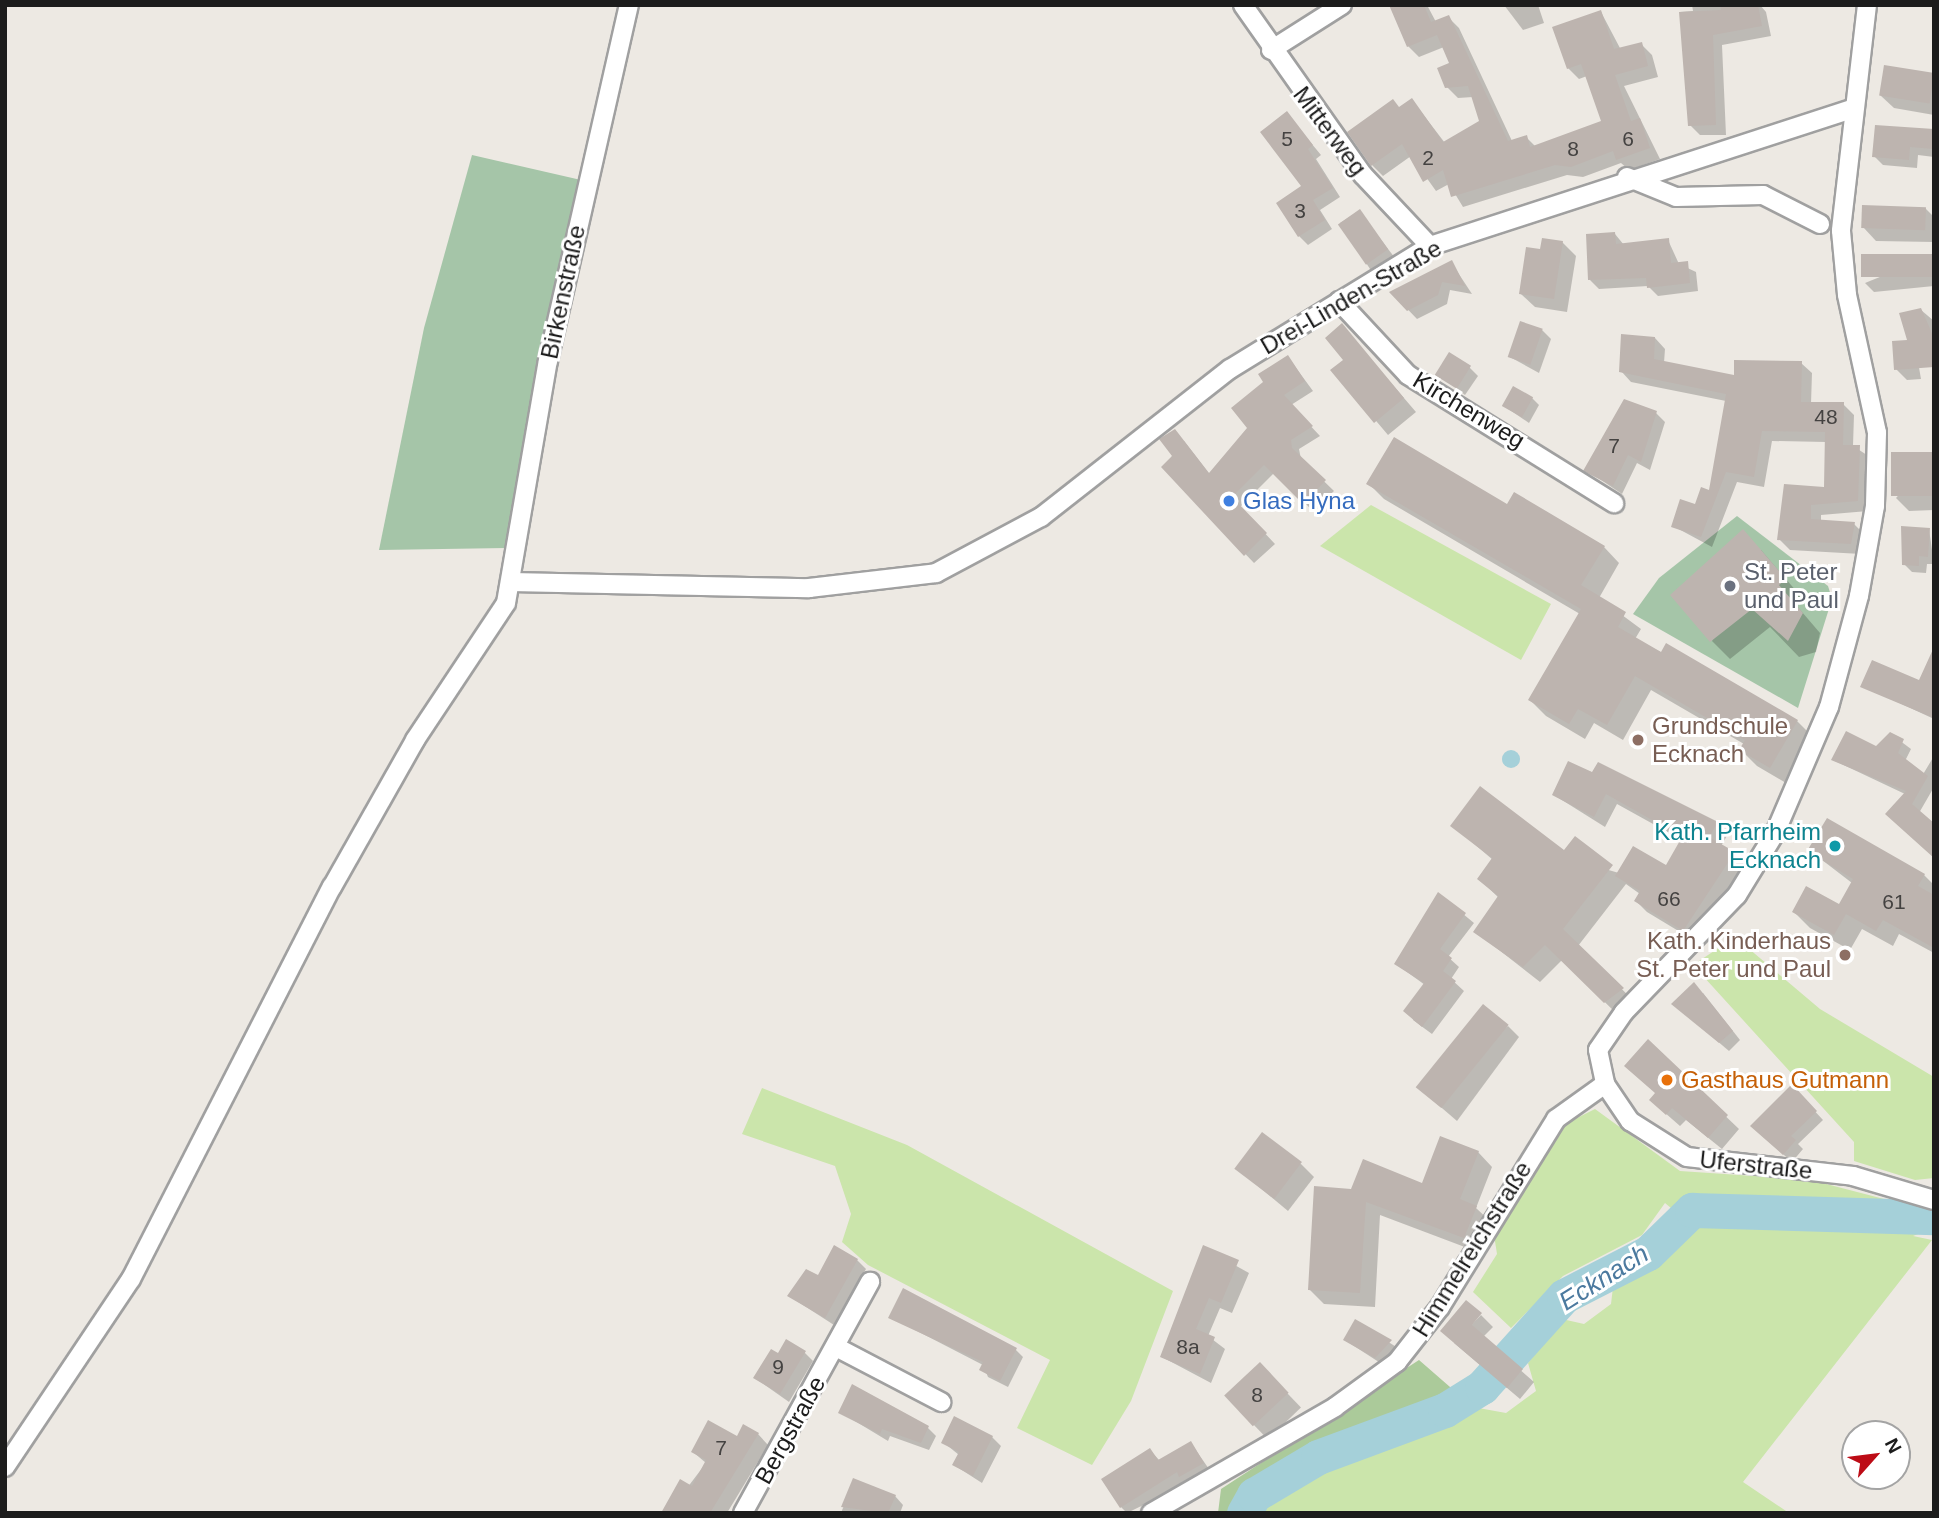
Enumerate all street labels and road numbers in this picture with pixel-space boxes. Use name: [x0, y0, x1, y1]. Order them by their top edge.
street label: Mitterweg: [1287, 81, 1373, 181]
street label: Birkenstraße: [535, 222, 591, 362]
street label: Drei-Linden-Straße: [1255, 234, 1447, 360]
street label: Kirchenweg: [1408, 365, 1530, 455]
street label: Uferstraße: [1698, 1145, 1814, 1185]
street label: Himmelreichstraße: [1406, 1156, 1538, 1342]
street label: Bergstraße: [749, 1371, 831, 1489]

